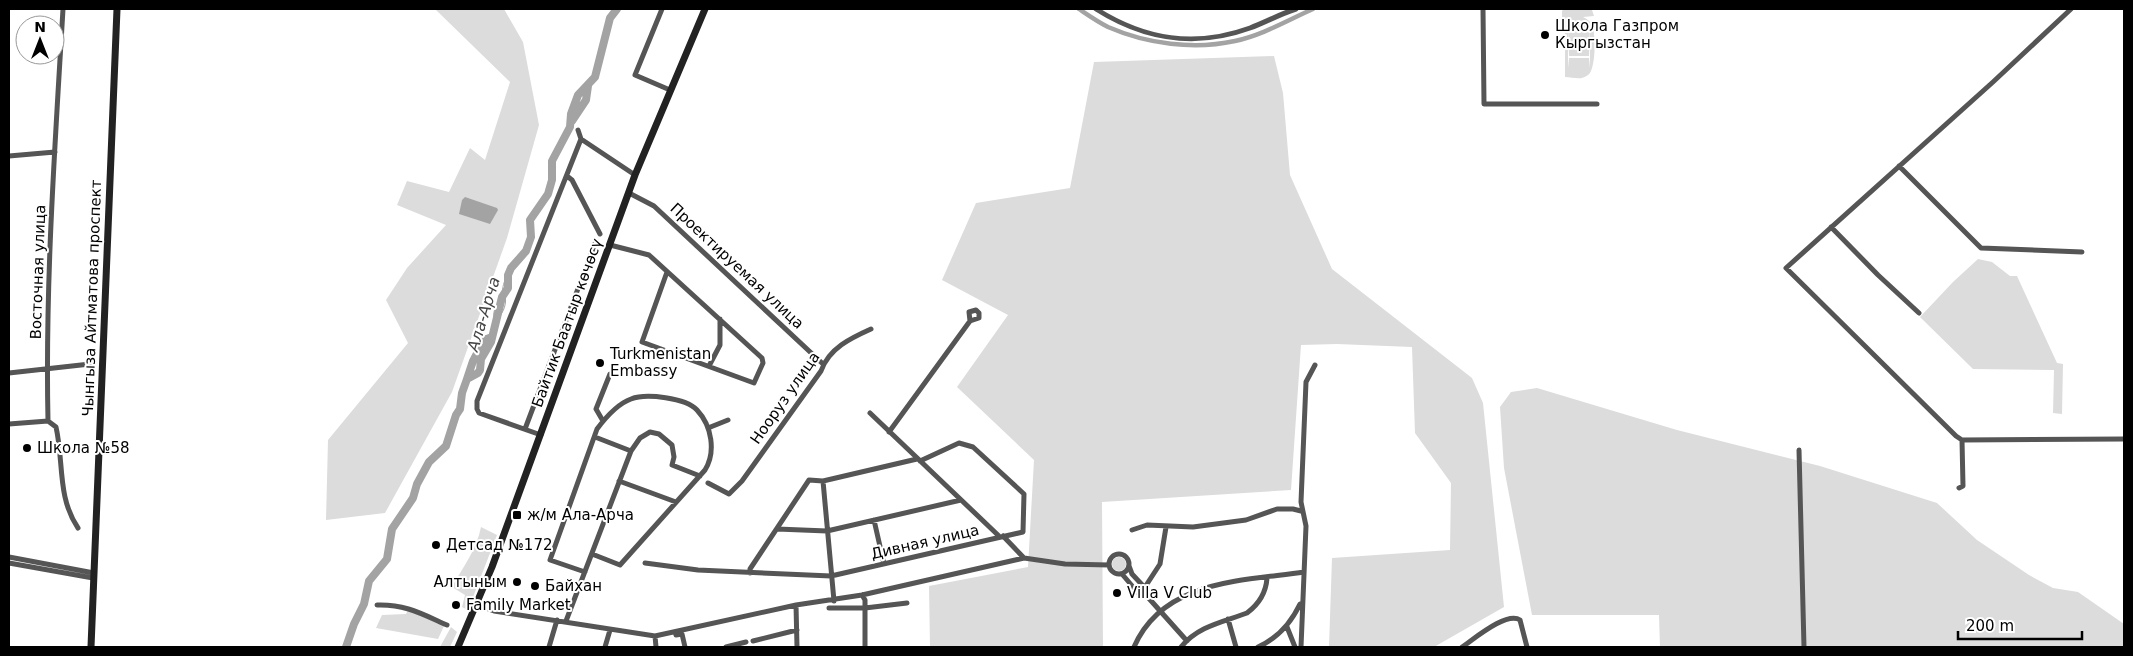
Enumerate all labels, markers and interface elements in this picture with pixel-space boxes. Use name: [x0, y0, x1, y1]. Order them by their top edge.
north arrow: [15, 15, 65, 65]
place label: Школа Газпром Кыргызстан: [1555, 17, 1679, 52]
text: N: [34, 19, 46, 35]
marker: Школа Газпром Кыргызстан: [1539, 29, 1551, 41]
street label: Чынгыза Айтматова проспект: [79, 179, 105, 417]
street label: Проектируемая улица: [666, 199, 808, 333]
street label: Восточная улица: [27, 204, 49, 340]
street label: Байтик Баатыр көчөсү: [528, 236, 606, 410]
water label: Ала-Арча: [463, 274, 504, 355]
place label: Turkmenistan Embassy: [609, 345, 711, 380]
street label: Нооруз улица: [747, 348, 823, 448]
marker: Turkmenistan Embassy: [594, 357, 606, 369]
place label: Школа №58: [37, 439, 130, 457]
marker: Школа №58: [21, 442, 33, 454]
place label: ж/м Ала-Арча: [527, 506, 634, 524]
marker: ж/м Ала-Арча: [511, 509, 523, 521]
street label: Дивная улица: [869, 521, 981, 563]
place label: Детсад №172: [446, 536, 553, 554]
marker: Детсад №172: [430, 539, 442, 551]
place label: Алтыным: [434, 573, 507, 591]
marker: Алтыным: [511, 576, 523, 588]
place label: Байхан: [545, 577, 602, 595]
marker: Байхан: [529, 580, 541, 592]
place label: Villa V Club: [1127, 584, 1212, 602]
marker: Villa V Club: [1111, 587, 1123, 599]
place label: Family Market: [466, 596, 571, 614]
marker: Family Market: [450, 599, 462, 611]
scale bar: [1958, 608, 2082, 640]
text: 200 m: [1966, 617, 2014, 635]

